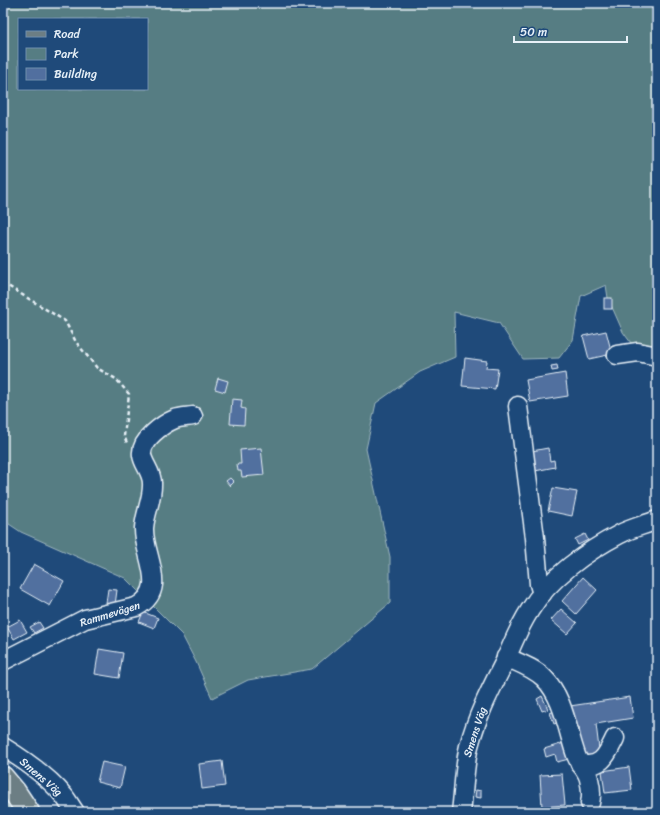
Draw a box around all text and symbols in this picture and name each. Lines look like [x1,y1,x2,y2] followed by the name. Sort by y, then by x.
[18,18,148,90] legend
[514,18,627,44] scale bar
[520,21,547,43] text: 50 m
[54,23,81,45] text: Road
[54,43,79,65] text: Park
[54,63,97,85] text: Building
[77,596,143,632] street label: Rammevägen
[458,704,492,760] street label: Smens Väg
[15,753,67,801] street label: Smens Väg

